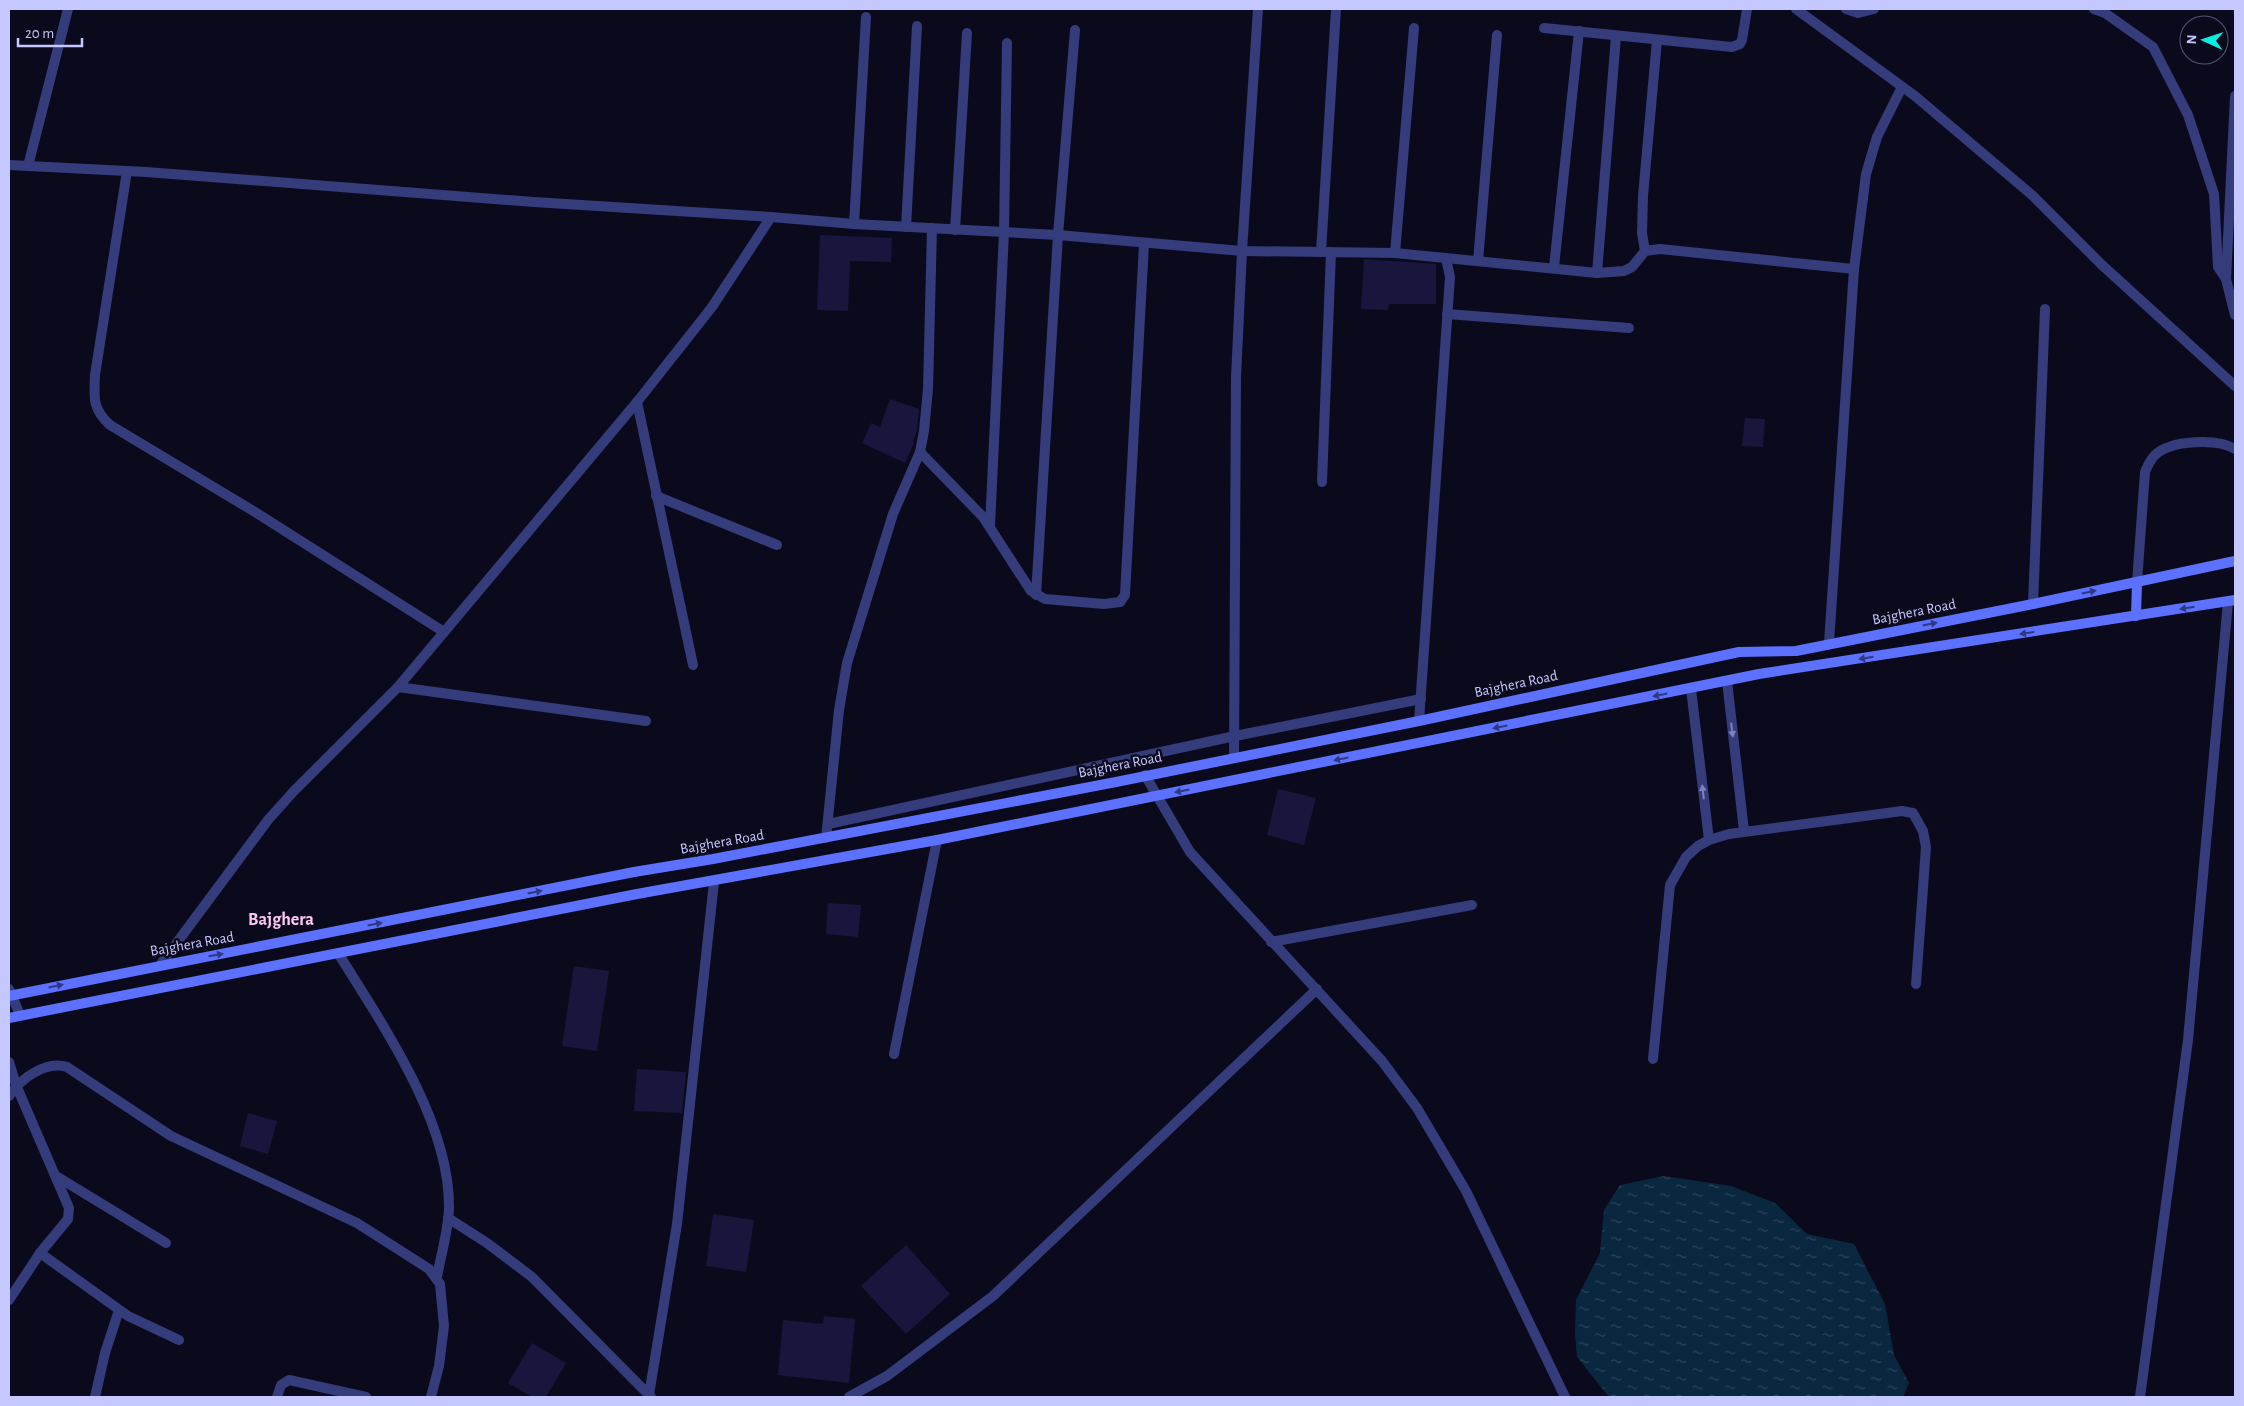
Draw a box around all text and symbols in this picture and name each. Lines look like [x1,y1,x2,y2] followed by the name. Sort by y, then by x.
[18,15,81,47] scale bar
[2179,15,2229,65] north arrow
[25,26,54,41] text: 20 m
[2185,34,2199,45] text: N
[2082,588,2098,596] one-way arrow
[1871,596,1957,627] street label: Bajghera Road
[2179,605,2195,613] one-way arrow
[1922,620,1937,628] one-way arrow
[2018,629,2034,637] one-way arrow
[1858,654,1874,662] one-way arrow
[1473,668,1559,700] street label: Bajghera Road
[1652,691,1667,699] one-way arrow
[1728,722,1736,738] one-way arrow
[1493,723,1508,731] one-way arrow
[1077,749,1163,780] street label: Bajghera Road
[1334,755,1349,763] one-way arrow
[1699,784,1707,800] one-way arrow
[1174,787,1189,795] one-way arrow
[679,827,765,857] street label: Bajghera Road
[527,888,542,896] one-way arrow
[248,911,314,929] district label: Bajghera
[368,919,384,927] one-way arrow
[149,929,235,959] street label: Bajghera Road
[208,950,224,958] one-way arrow
[49,982,64,990] one-way arrow

